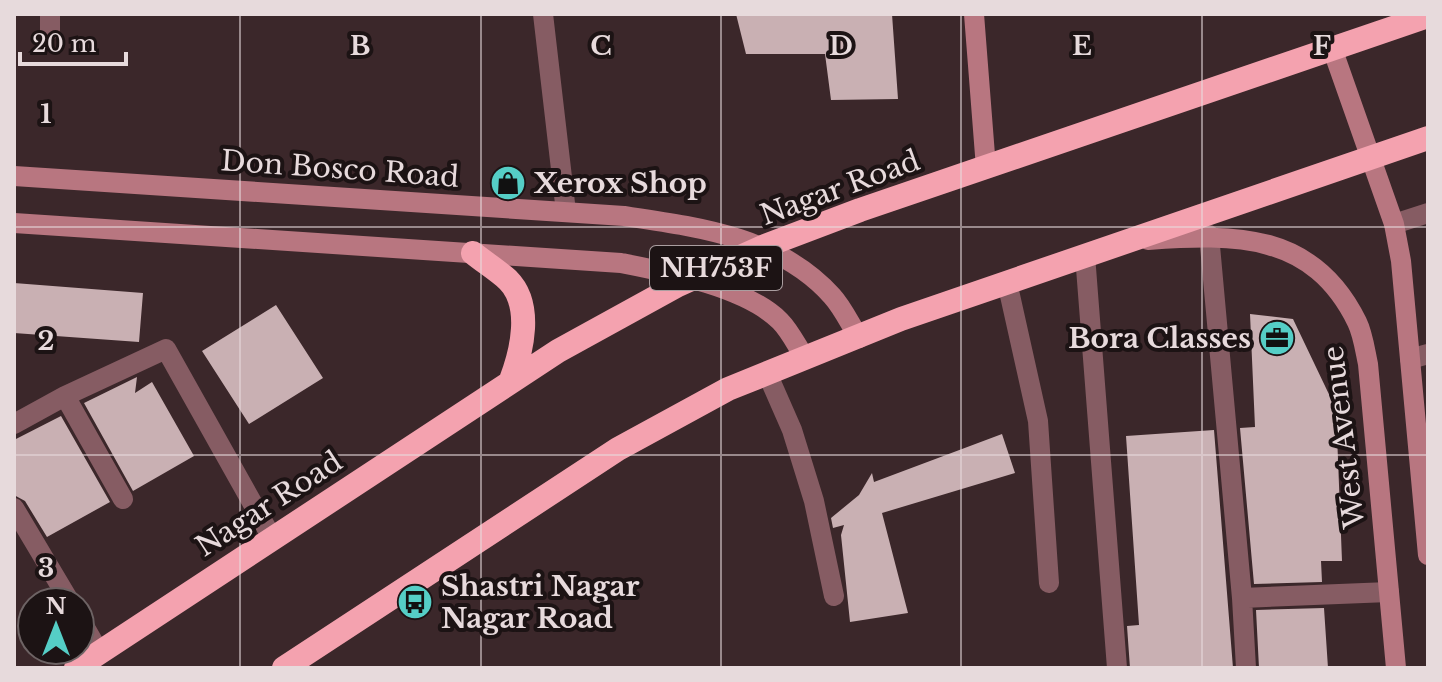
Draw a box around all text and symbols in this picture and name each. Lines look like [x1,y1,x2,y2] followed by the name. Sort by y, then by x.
[20,16,126,66] scale bar
[32,29,97,58] text: 20 m
[350,30,370,62] text: B
[590,30,612,62] text: C
[829,30,853,62] text: D
[1072,30,1092,62] text: E
[1313,30,1331,62] text: F
[40,98,52,130] text: 1
[220,143,460,195] street label: Don Bosco Road
[755,143,925,233] street label: Nagar Road
[489,164,527,202] shop icon: Xerox Shop
[533,166,707,201] place label: Xerox Shop
[650,246,782,290] road number: NH753F
[1258,319,1296,357] office icon: Bora Classes
[1068,321,1251,356] place label: Bora Classes
[38,325,54,357] text: 2
[1315,344,1373,531] street label: West Avenue
[189,444,349,564] street label: Nagar Road
[38,552,54,584] text: 3
[441,569,639,636] place label: Shastri Nagar Nagar Road
[396,583,434,621] bus stop icon: Shastri Nagar Nagar Road
[16,586,96,666] north arrow
[46,593,67,620] text: N

